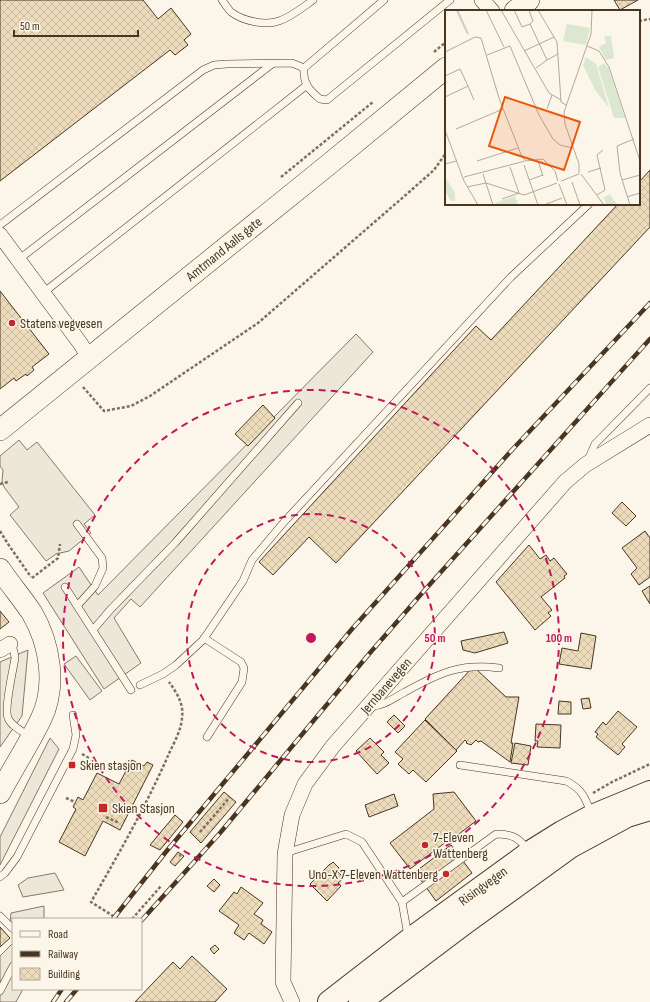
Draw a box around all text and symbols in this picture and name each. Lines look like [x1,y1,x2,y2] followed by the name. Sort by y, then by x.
[445,10,640,205] inset map
[14,12,138,38] scale bar
[20,19,40,34] text: 50 m
[182,213,265,285] street label: Amtmand Aalls gate
[20,315,103,332] place label: Statens vegvesen
[7,318,17,328] marker: Statens vegvesen
[304,631,318,645] centre of rings
[425,631,445,646] text: 50 m
[546,631,572,646] text: 100 m
[356,654,415,718] street label: Jernbanevegen
[80,757,142,774] place label: Skien stasjon
[67,760,77,770] marker: Skien stasjon
[112,800,175,817] place label: Skien Stasjon
[97,802,109,814] marker: Skien Stasjon
[433,829,488,862] place label: 7-Eleven Wattenberg
[420,840,430,850] marker: 7-Eleven Wattenberg
[455,863,511,909] street label: Risingvegen
[308,866,438,883] place label: Uno-X 7-Eleven Wattenberg
[441,869,451,879] marker: Uno-X 7-Eleven Wattenberg
[12,918,142,990] legend
[48,927,68,942] text: Road
[48,947,79,962] text: Railway
[48,967,80,982] text: Building

